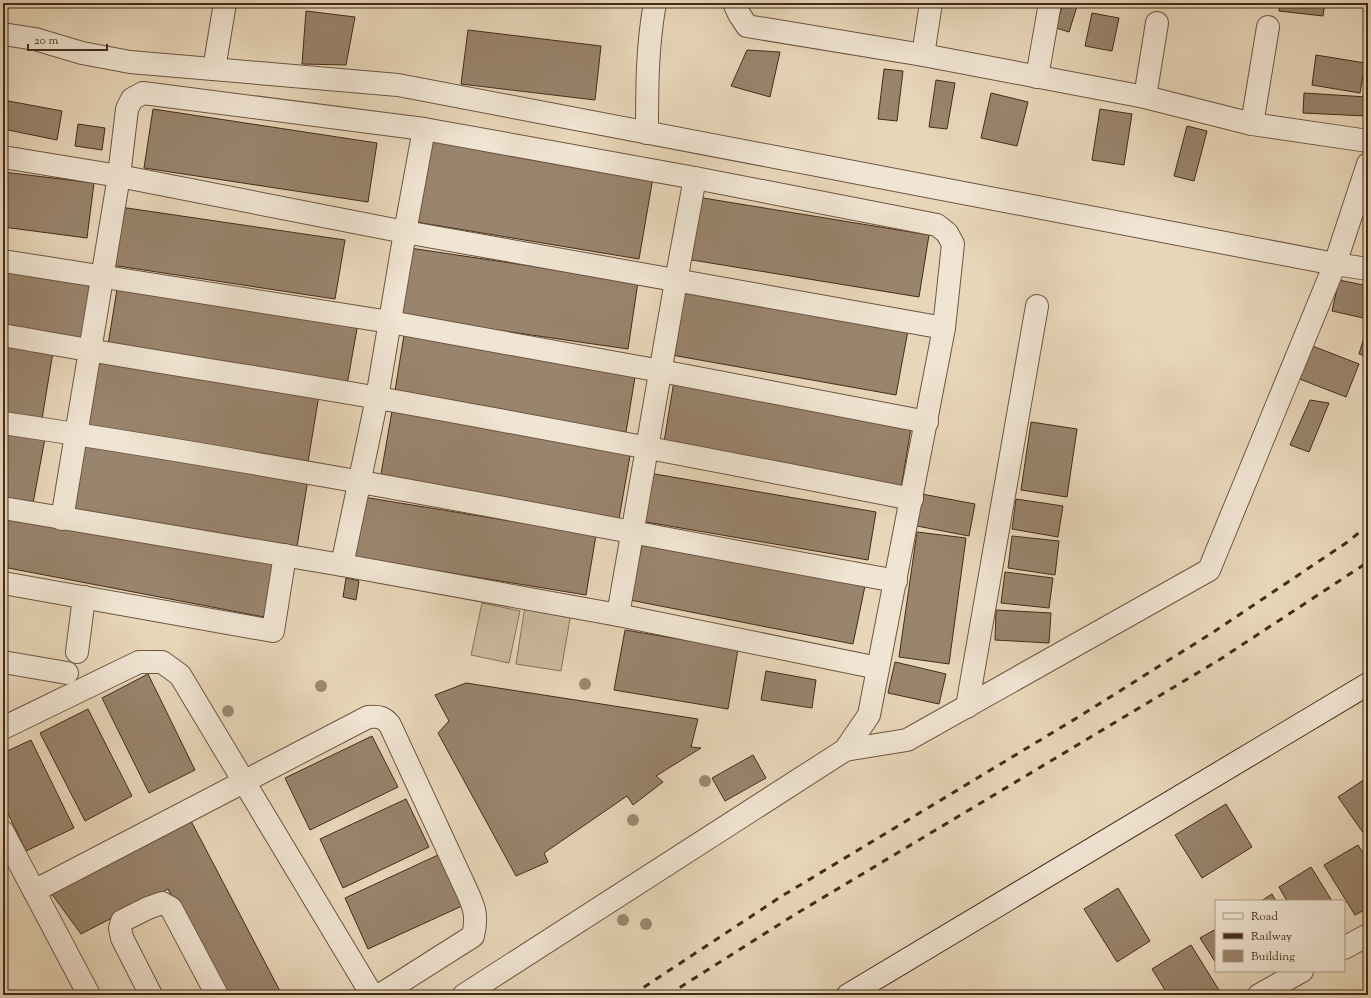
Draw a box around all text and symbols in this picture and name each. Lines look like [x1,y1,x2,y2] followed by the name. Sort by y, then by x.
[28,26,107,52] scale bar
[34,32,59,50] text: 20 m
[1215,900,1345,972] legend
[1251,908,1278,926] text: Road
[1251,928,1292,946] text: Railway
[1251,948,1295,966] text: Building

